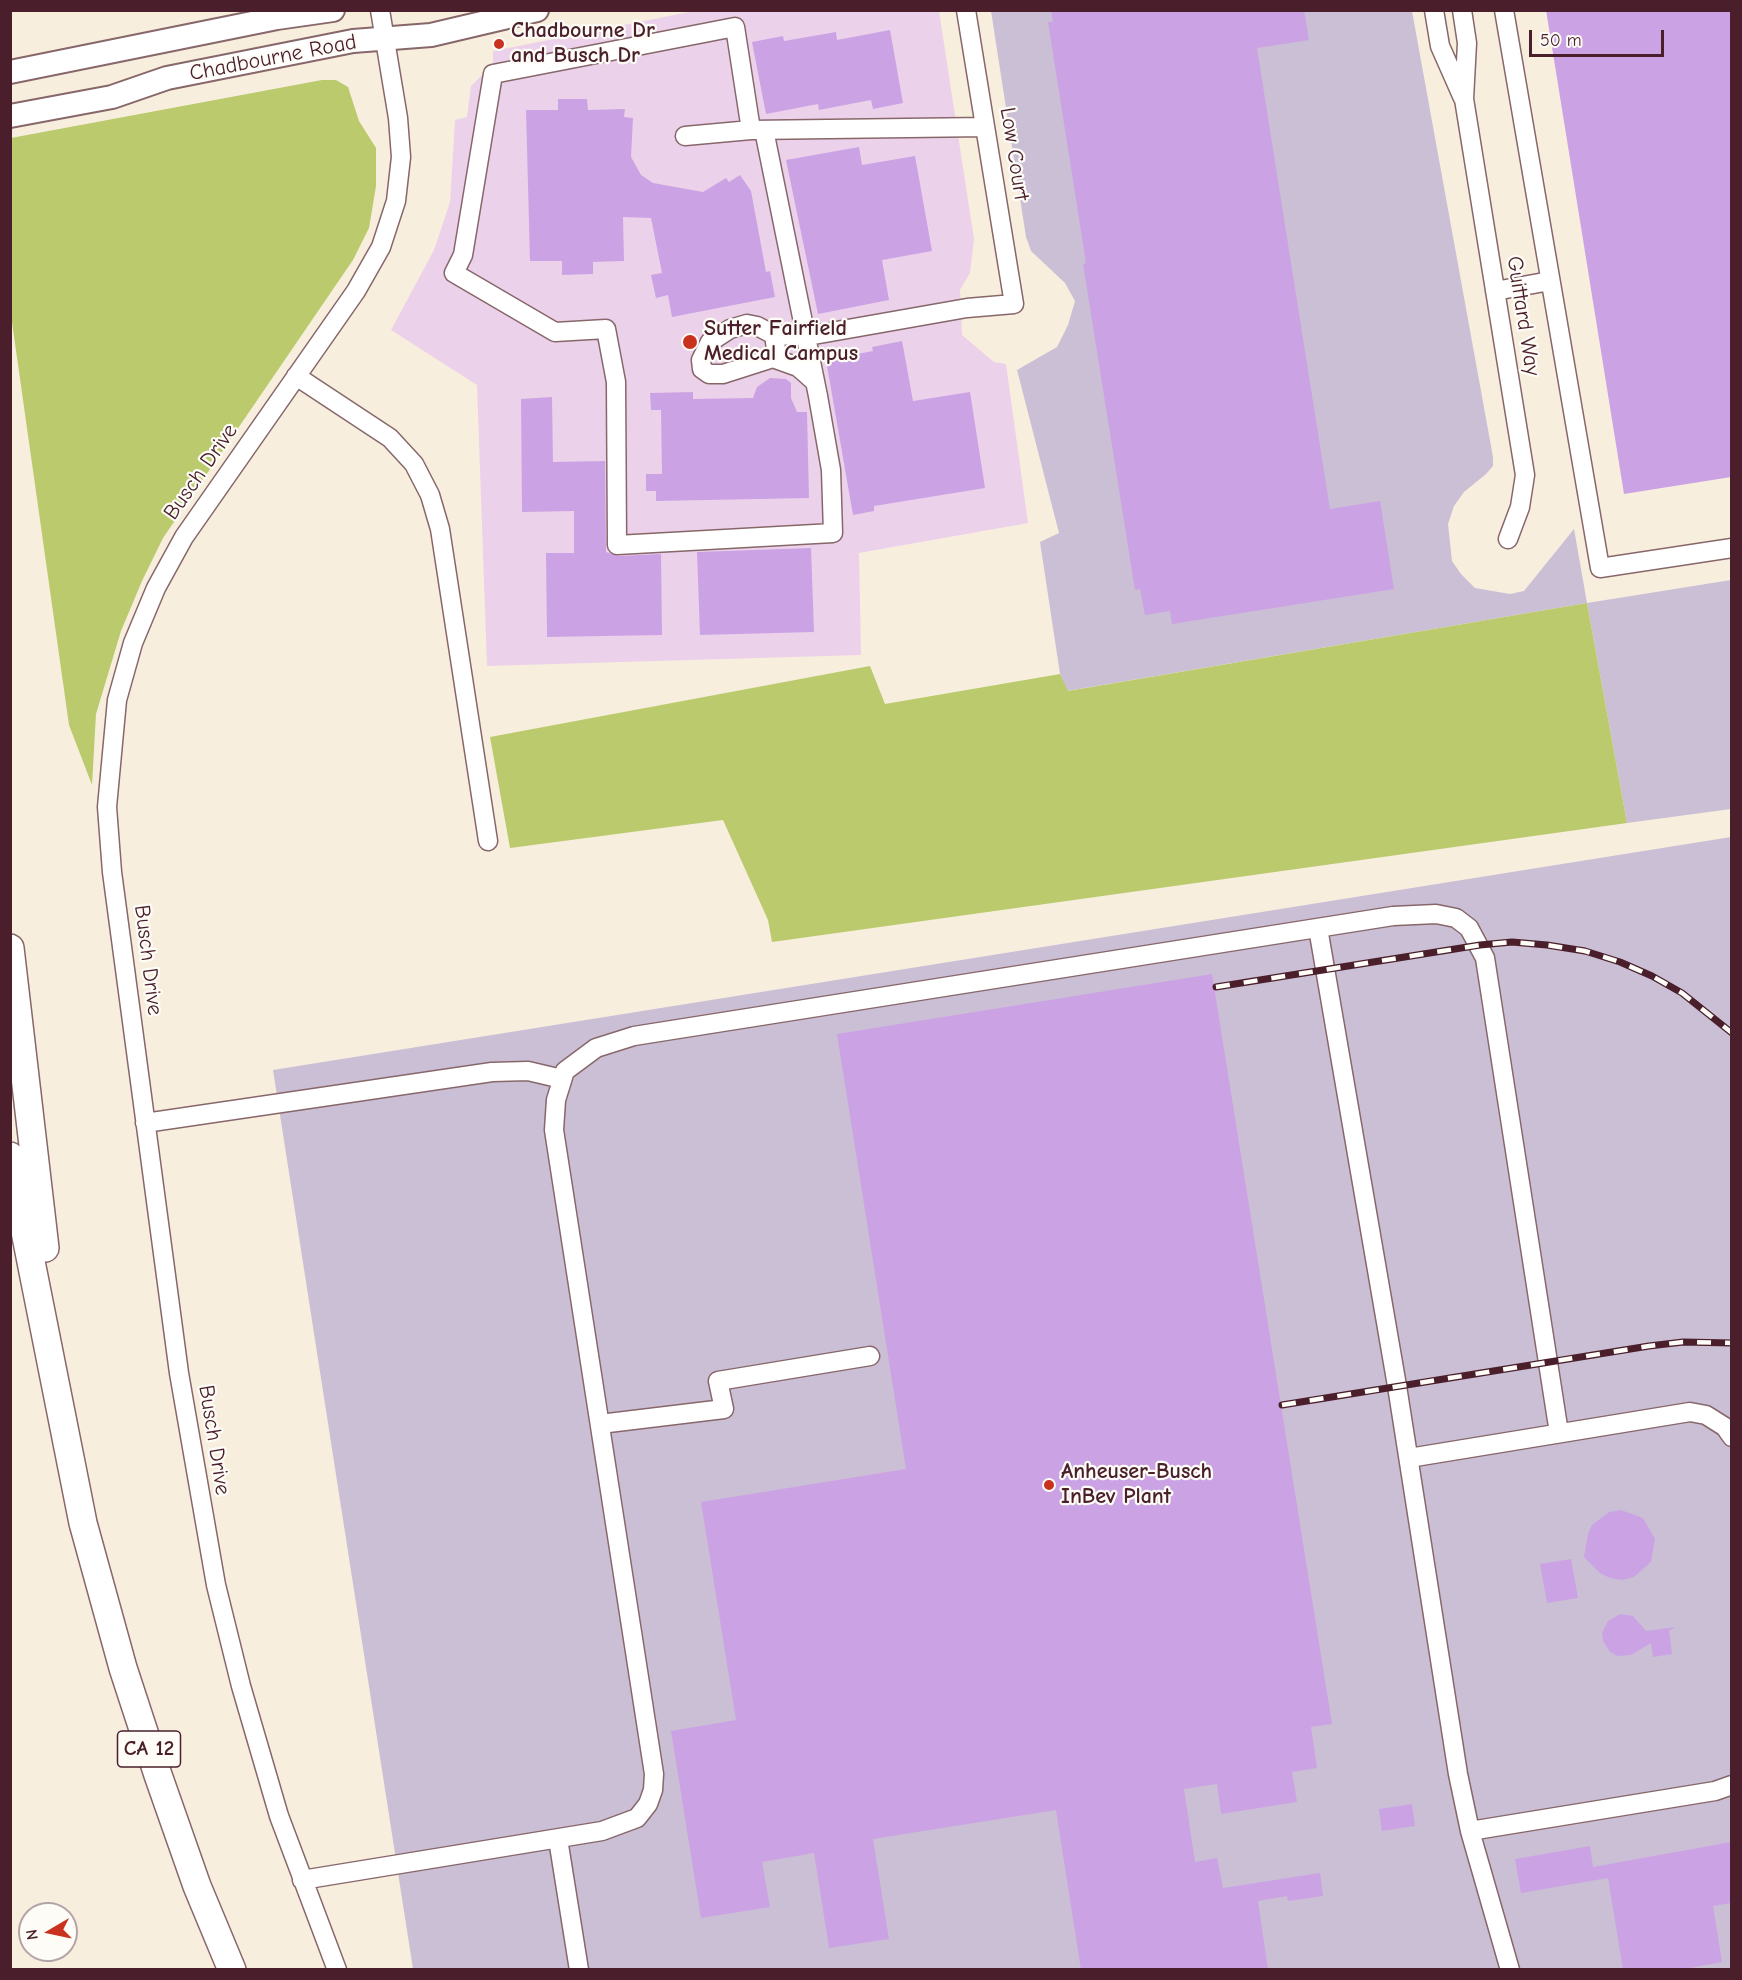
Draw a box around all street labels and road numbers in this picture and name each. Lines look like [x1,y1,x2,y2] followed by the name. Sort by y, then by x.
[187,29,359,87] street label: Chadbourne Road
[994,106,1034,202] street label: Low Court
[1500,254,1546,378] street label: Guittard Way
[158,419,244,525] street label: Busch Drive
[128,903,168,1017] street label: Busch Drive
[192,1383,236,1497] street label: Busch Drive
[118,1731,180,1767] road number: CA 12

